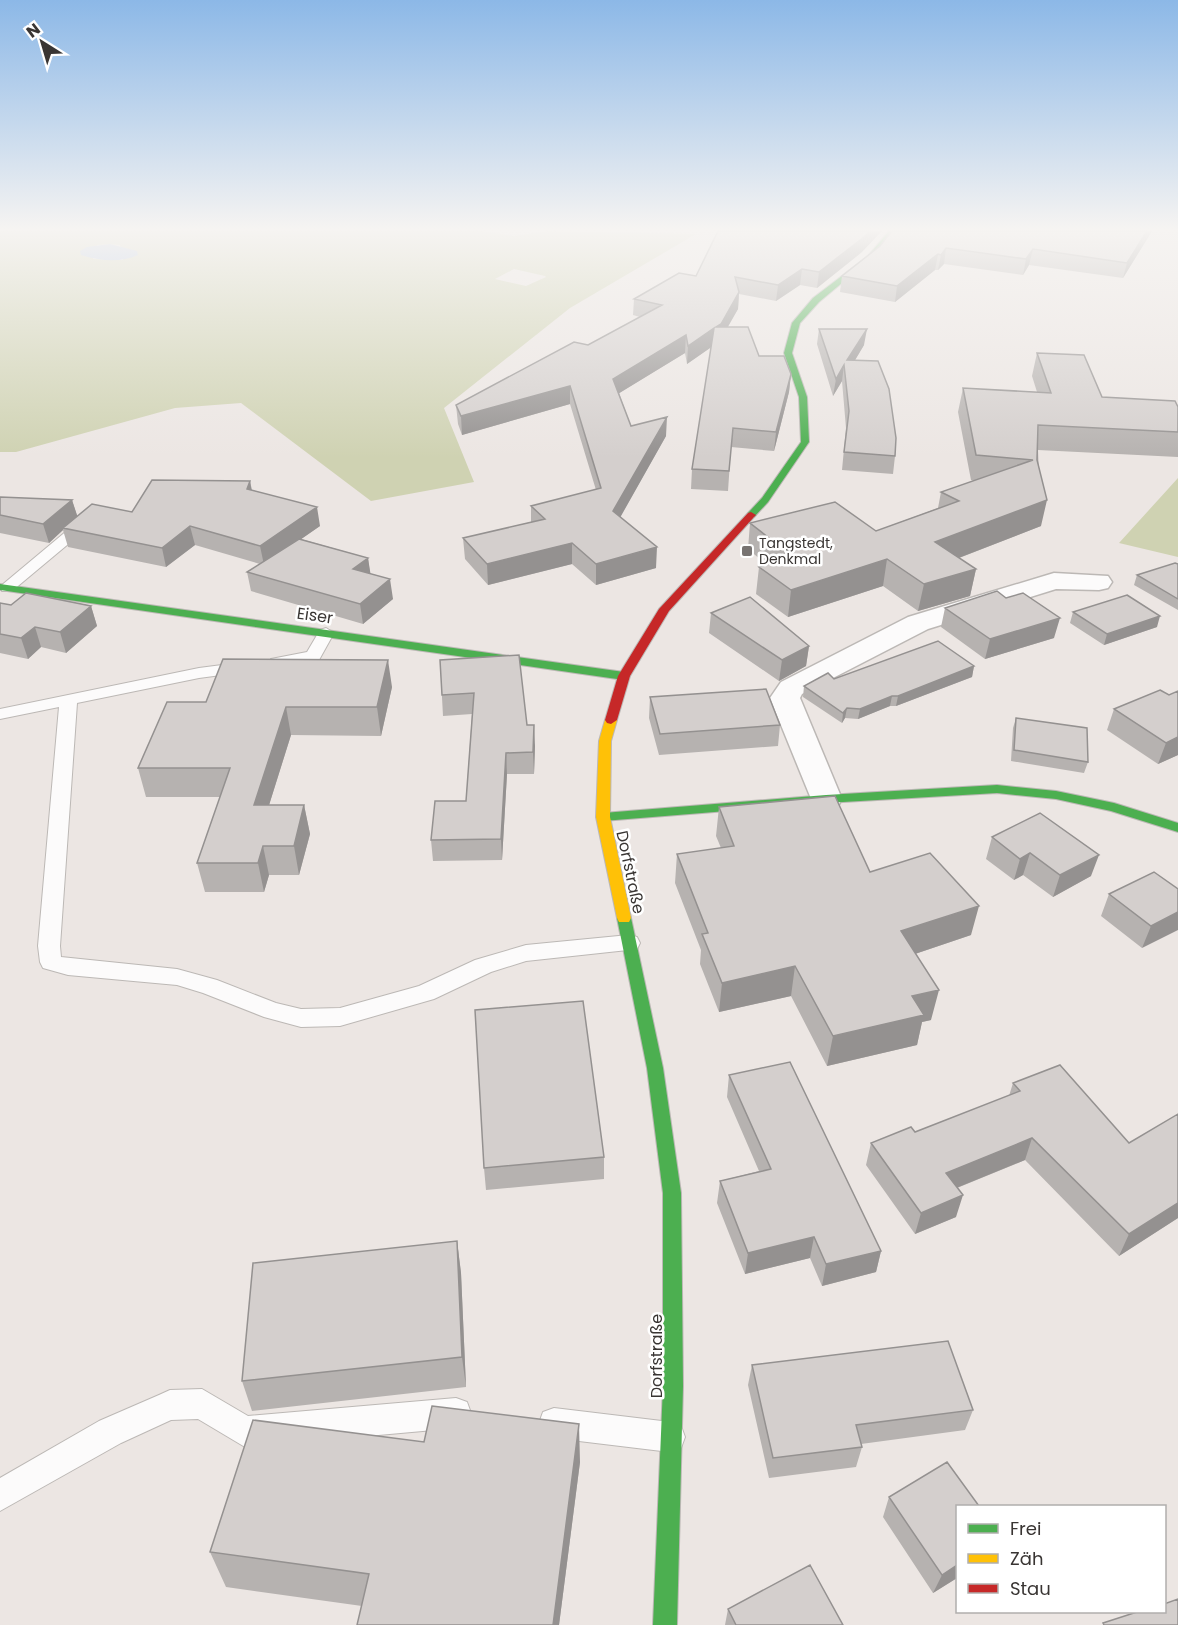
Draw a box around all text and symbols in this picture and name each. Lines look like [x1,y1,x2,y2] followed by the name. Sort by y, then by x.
[12,12,72,72] north arrow
[22,18,45,43] text: N
[759,533,833,569] place label: Tangstedt, Denkmal
[740,544,754,558] marker: Tangstedt, Denkmal
[295,602,335,629] street label: Eiser
[610,828,651,916] street label: Dorfstraße
[645,1314,668,1398] street label: Dorfstraße
[956,1505,1166,1613] legend
[1010,1516,1041,1541] text: Frei
[1010,1546,1043,1571] text: Zäh
[1010,1576,1051,1601] text: Stau

